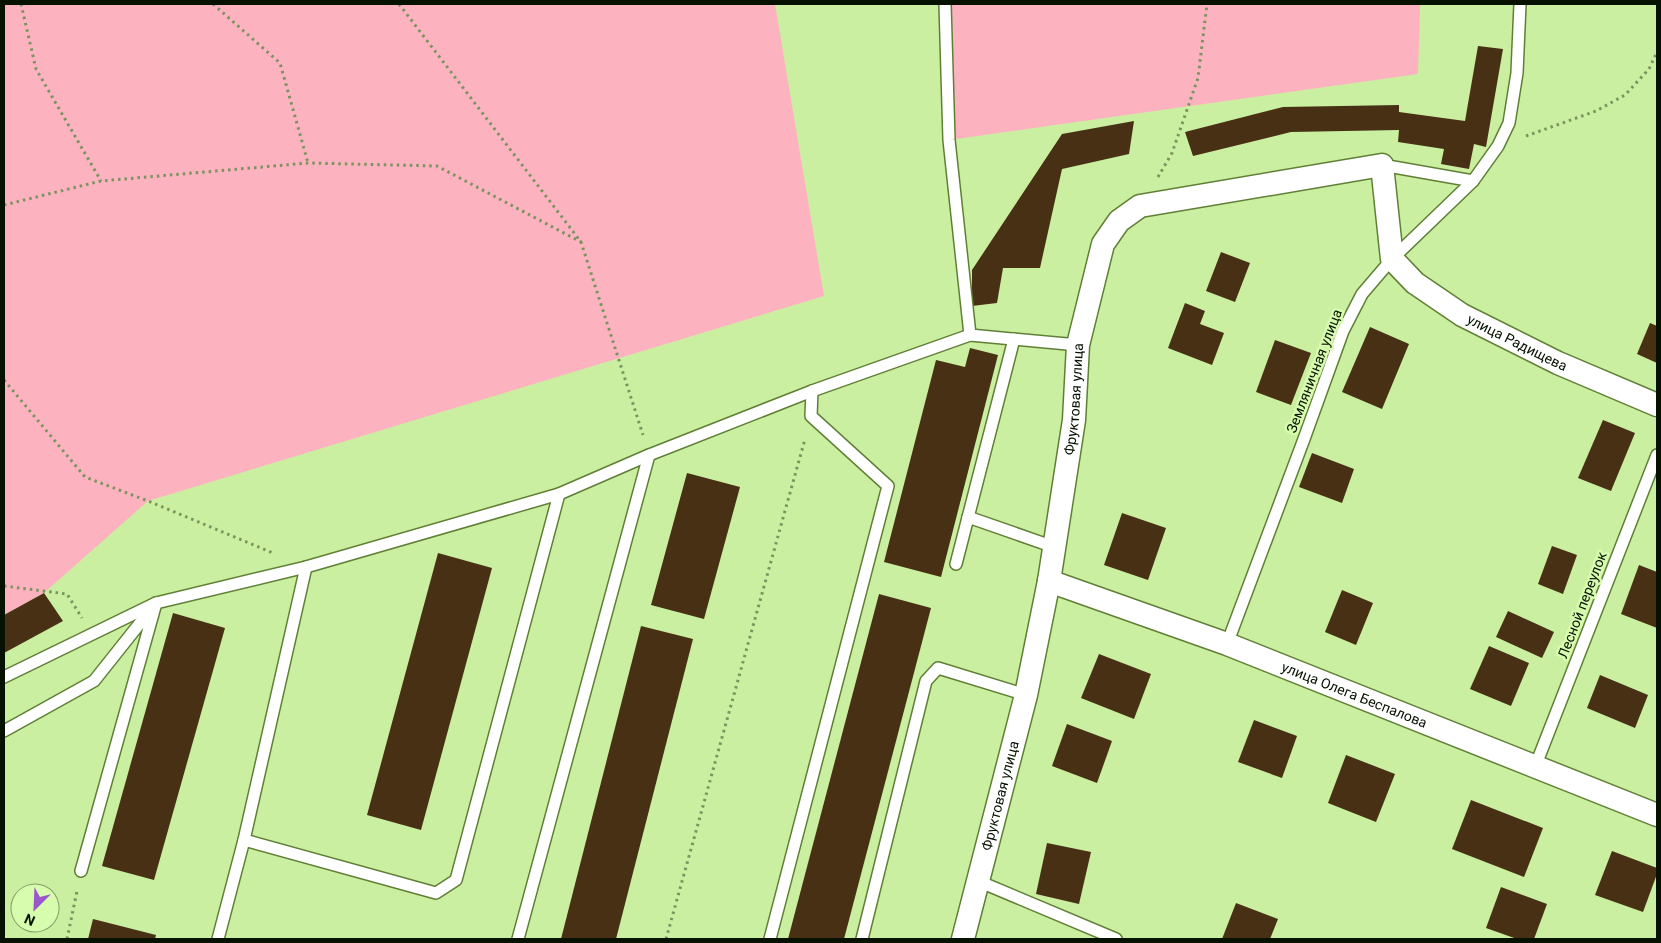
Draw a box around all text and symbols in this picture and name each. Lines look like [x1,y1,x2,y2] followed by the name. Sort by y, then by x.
[1283,307,1345,435] street label: Земляничная улица
[1465,311,1570,374] street label: улица Радищева
[1061,343,1086,456] street label: Фруктовая улица
[1554,549,1610,661] street label: Лесной переулок
[1279,659,1430,731] street label: улица Олега Беспалова
[978,739,1022,852] street label: Фруктовая улица
[10,883,60,933] north arrow
[22,911,37,929] text: N

